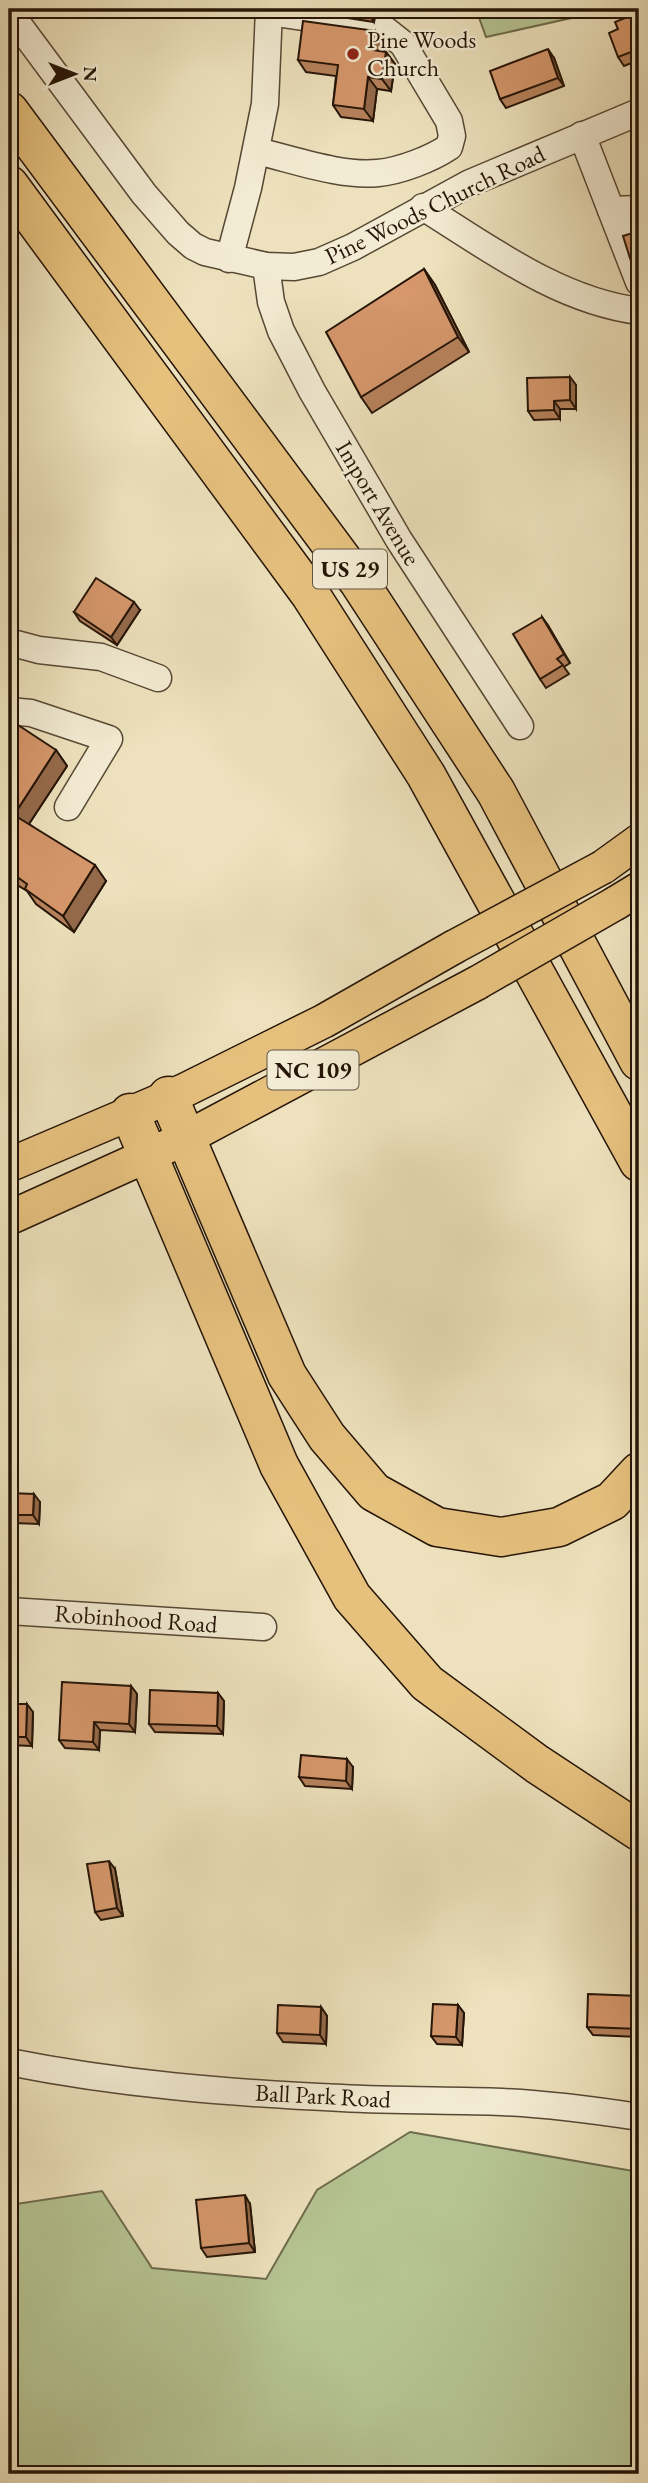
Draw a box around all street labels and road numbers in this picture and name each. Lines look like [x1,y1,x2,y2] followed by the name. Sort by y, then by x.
[320,137,551,271] street label: Pine Woods Church Road
[329,435,428,571] street label: Import Avenue
[313,550,387,589] road number: US 29
[268,1050,358,1090] road number: NC 109
[54,1597,219,1640] street label: Robinhood Road
[254,2076,393,2115] street label: Ball Park Road

